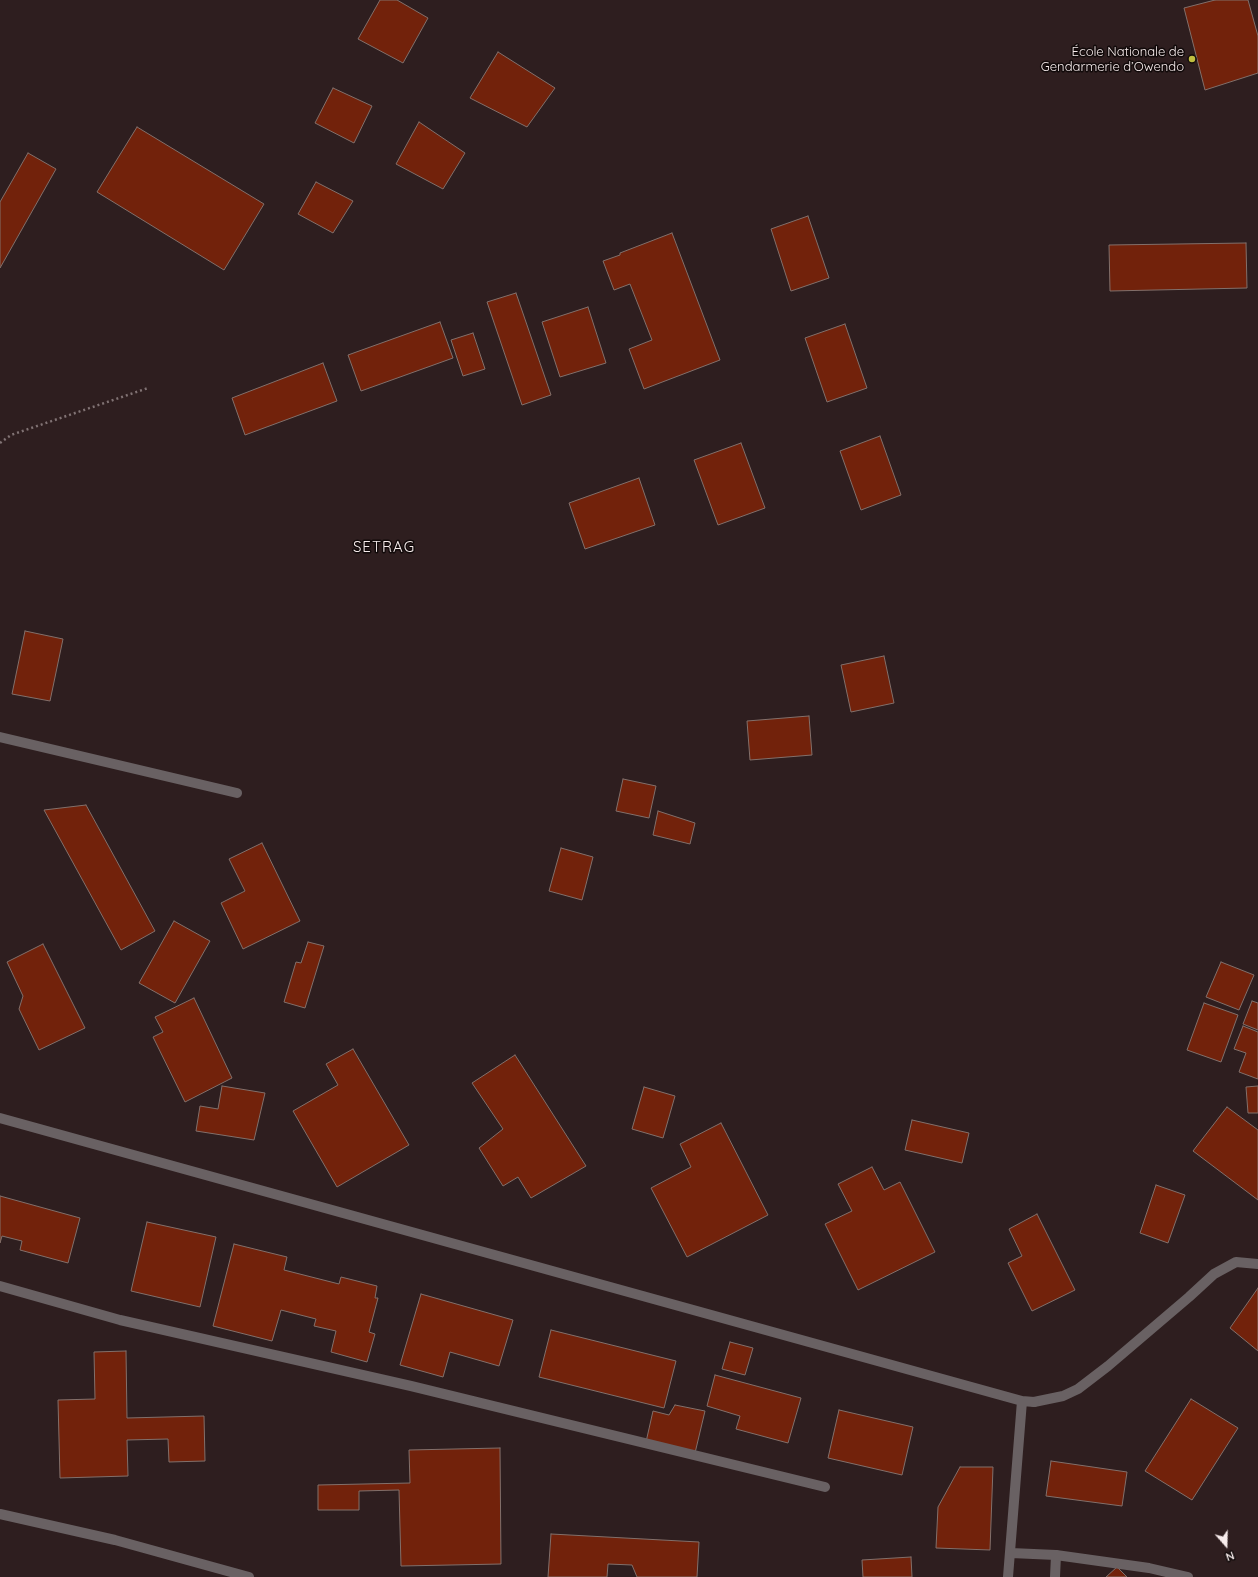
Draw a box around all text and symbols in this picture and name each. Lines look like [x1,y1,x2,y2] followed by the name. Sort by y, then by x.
[1041,44,1184,75] place label: École Nationale de Gendarmerie d’Owendo
[1187,54,1197,64] marker: École Nationale de Gendarmerie d’Owendo
[353,538,415,556] district label: SETRAG
[1206,1525,1246,1565] north arrow
[1224,1548,1236,1564] text: N

